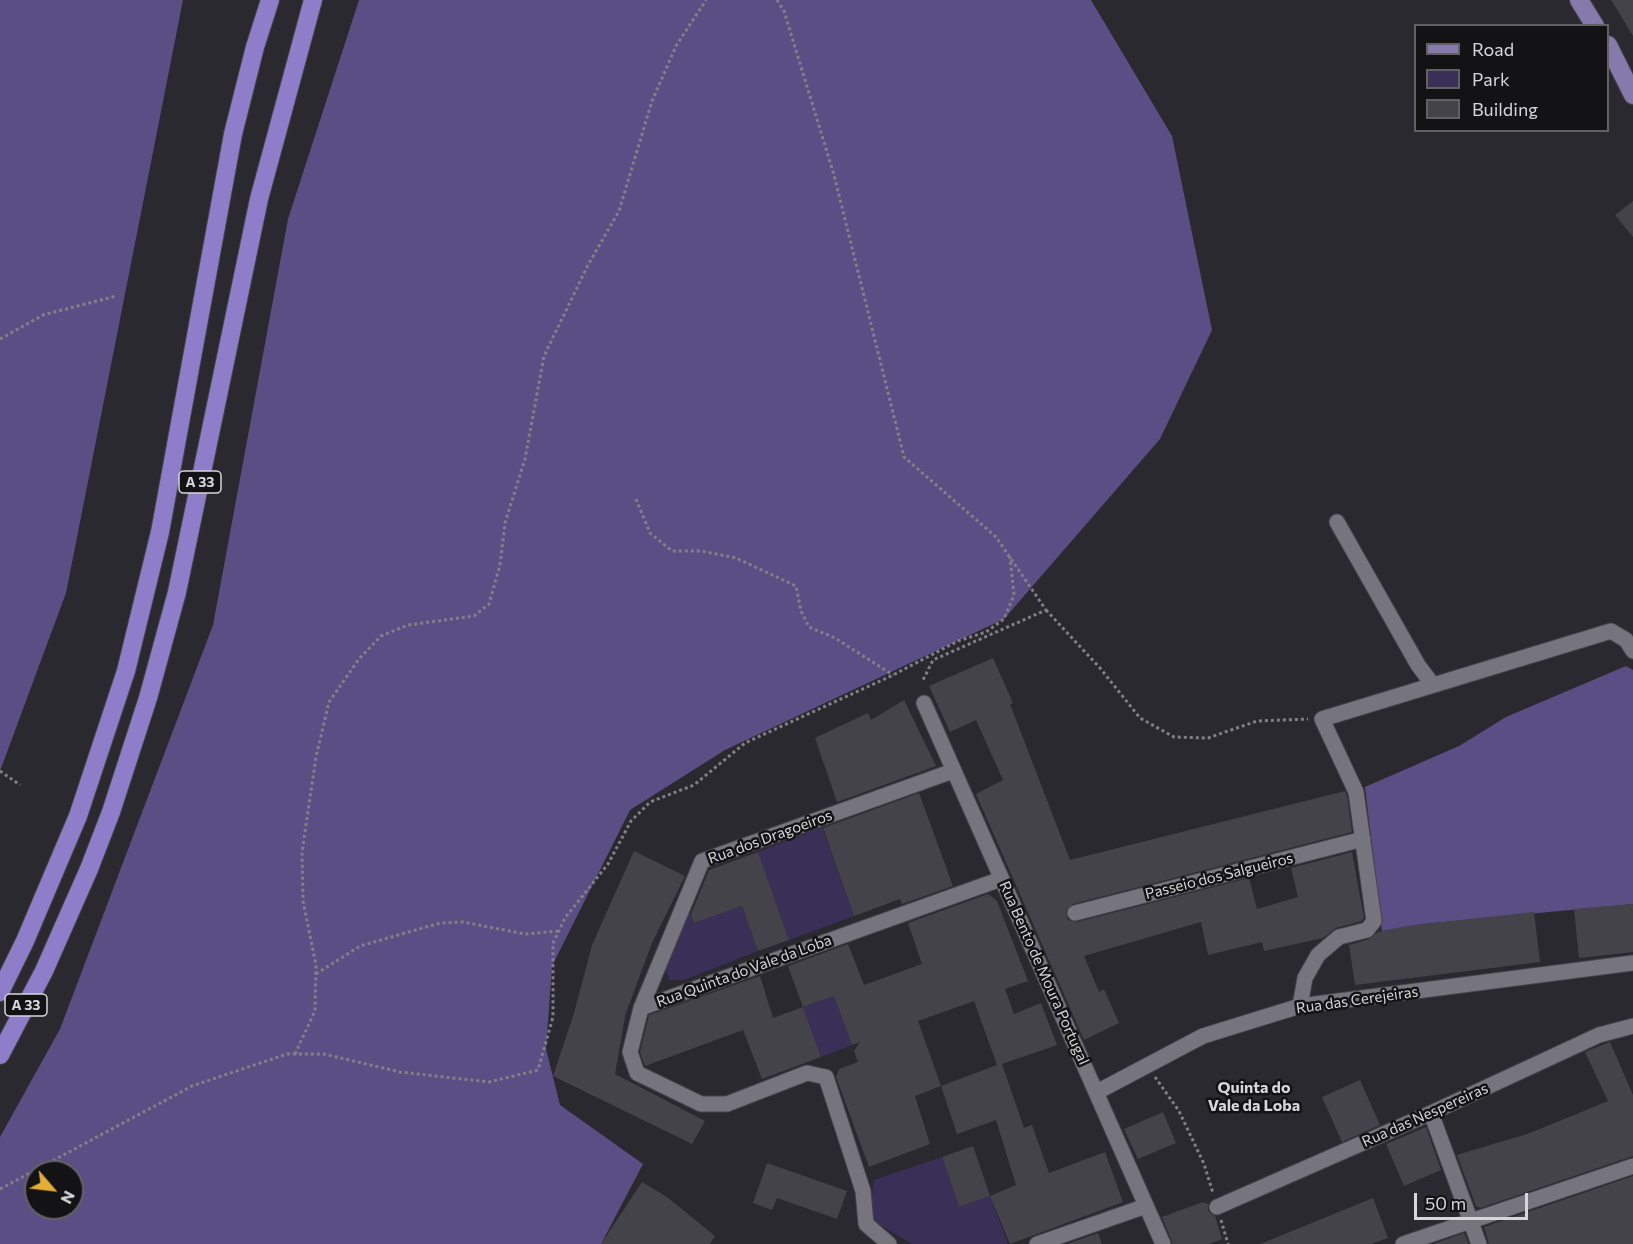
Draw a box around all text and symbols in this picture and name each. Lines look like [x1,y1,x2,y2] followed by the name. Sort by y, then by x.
[1414,24,1609,132] legend
[1472,38,1514,60] text: Road
[1472,68,1510,90] text: Park
[1472,98,1538,120] text: Building
[179,471,221,493] road number: A 33
[705,806,835,868] street label: Rua dos Dragoeiros
[1143,849,1295,903] street label: Passeio dos Salgueiros
[995,878,1093,1068] street label: Rua Bento de Moura Portugal
[654,931,834,1011] street label: Rua Quinta do Vale da Loba
[1295,983,1419,1017] street label: Rua das Cerejeiras
[5,994,47,1016] road number: A 33
[1208,1078,1300,1116] district label: Quinta do Vale da Loba
[1359,1079,1491,1151] street label: Rua das Nespereiras
[24,1160,84,1220] north arrow
[1417,1181,1531,1219] scale bar
[57,1188,80,1208] text: N
[1425,1192,1466,1214] text: 50 m

